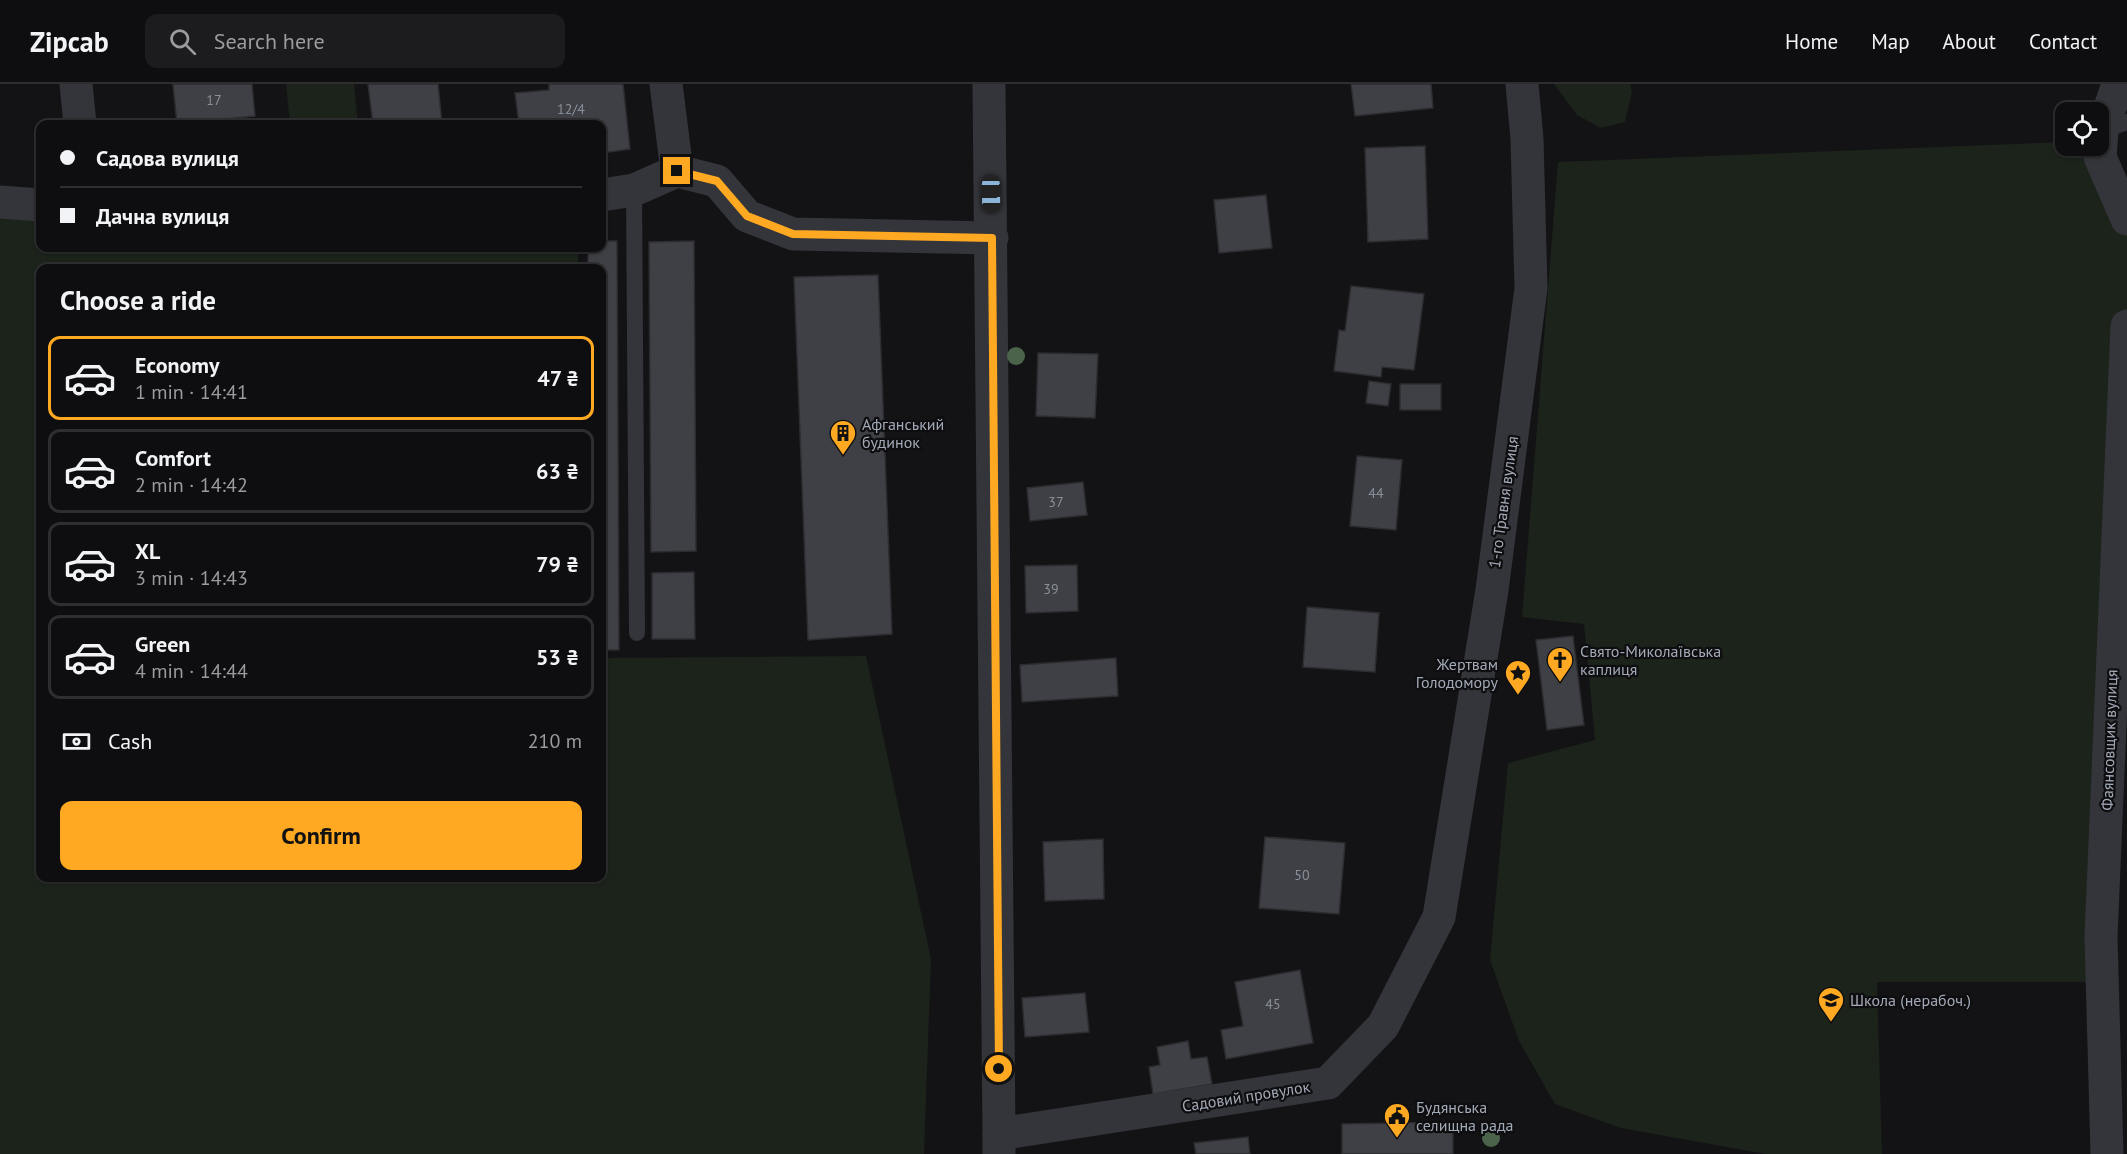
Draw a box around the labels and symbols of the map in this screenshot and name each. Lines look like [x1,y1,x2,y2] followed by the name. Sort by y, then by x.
[206,91,222,109] house number: 17
[557,100,585,118] house number: 12/4
[663,157,690,184] route end
[982,176,1000,212] car
[862,414,944,452] place label: Афганський будинок
[828,418,858,456] building icon: Афганський будинок
[1484,435,1522,569] street label: 1-го Травня вулиця
[1368,484,1384,502] house number: 44
[1048,493,1064,511] house number: 37
[1043,580,1059,598] house number: 39
[1580,641,1721,679] place label: Свято-Миколаївська каплиця
[1545,645,1575,683] church icon: Свято-Миколаївська каплиця
[1416,654,1499,692] place label: Жертвам Голодомору
[1503,658,1533,696] place icon: Жертвам Голодомору
[2097,669,2121,811] street label: Фаянсовщик вулиця
[1294,866,1310,884] house number: 50
[1816,985,1846,1023] school or university icon: Школа (нерабоч.)
[1850,990,1971,1010] place label: Школа (нерабоч.)
[1265,995,1281,1013] house number: 45
[985,1055,1012,1082] route start
[1181,1076,1312,1116] street label: Садовий провулок
[1416,1097,1514,1135] place label: Будянська селищна рада
[1382,1101,1412,1139] public building icon: Будянська селищна рада

